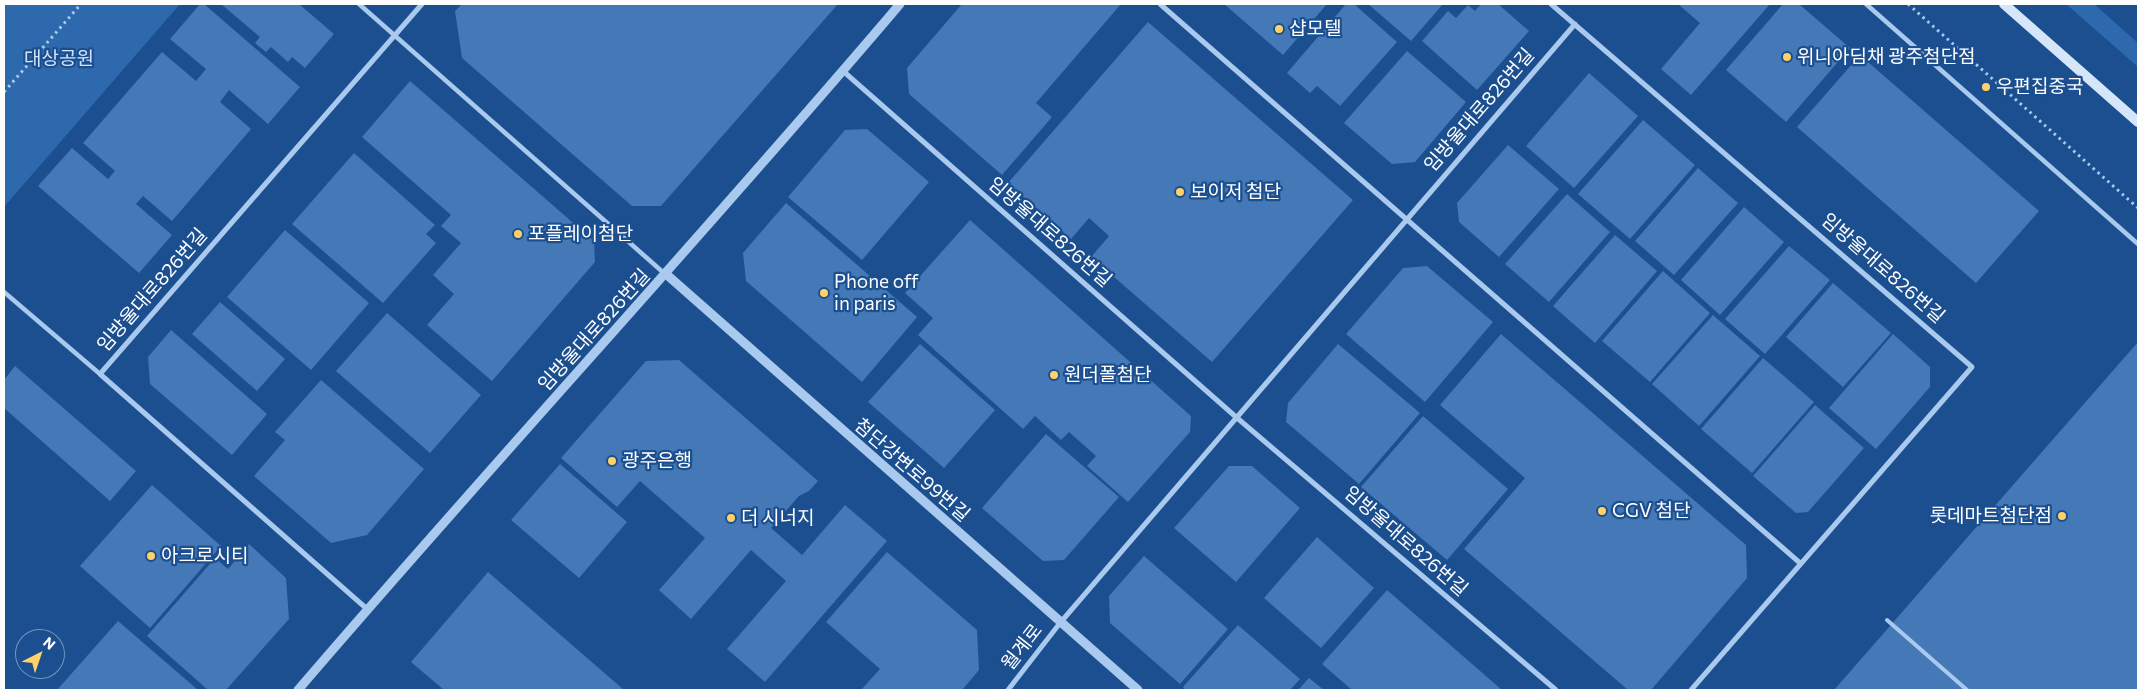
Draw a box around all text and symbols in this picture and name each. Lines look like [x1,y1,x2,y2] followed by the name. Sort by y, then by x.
[1289,18,1341,40] place label: 샵모텔
[1273,23,1285,35] marker: 샵모텔
[1419,44,1539,176] street label: 임방울대로826번길
[1797,46,1975,68] place label: 위니아딤채 광주첨단점
[24,48,94,70] park label: 대상공원
[1781,51,1793,63] marker: 위니아딤채 광주첨단점
[1996,76,2083,98] place label: 우편집중국
[1980,81,1992,93] marker: 우편집중국
[984,172,1116,292] street label: 임방울대로826번길
[1190,181,1281,203] place label: 보이저 첨단
[1174,186,1186,198] marker: 보이저 첨단
[1817,208,1949,328] street label: 임방울대로826번길
[528,223,633,245] place label: 포플레이첨단
[92,224,212,356] street label: 임방울대로826번길
[512,228,524,240] marker: 포플레이첨단
[533,264,655,396] street label: 임방울대로826번길
[834,271,919,315] place label: Phone off in paris
[818,287,830,299] marker: Phone off in paris
[1064,364,1151,386] place label: 원더폴첨단
[1048,369,1060,381] marker: 원더폴첨단
[850,414,974,526] street label: 첨단강변로99번길
[622,450,692,472] place label: 광주은행
[606,455,618,467] marker: 광주은행
[1340,481,1472,601] street label: 임방울대로826번길
[1612,500,1691,522] place label: CGV 첨단
[1596,505,1608,517] marker: CGV 첨단
[1930,505,2052,527] place label: 롯데마트첨단점
[741,507,815,529] place label: 더 시너지
[2056,510,2068,522] marker: 롯데마트첨단점
[725,512,737,524] marker: 더 시너지
[161,545,248,567] place label: 아크로시티
[145,550,157,562] marker: 아크로시티
[997,619,1047,675] street label: 월계로
[15,629,65,679] north arrow
[40,633,59,653] text: N

